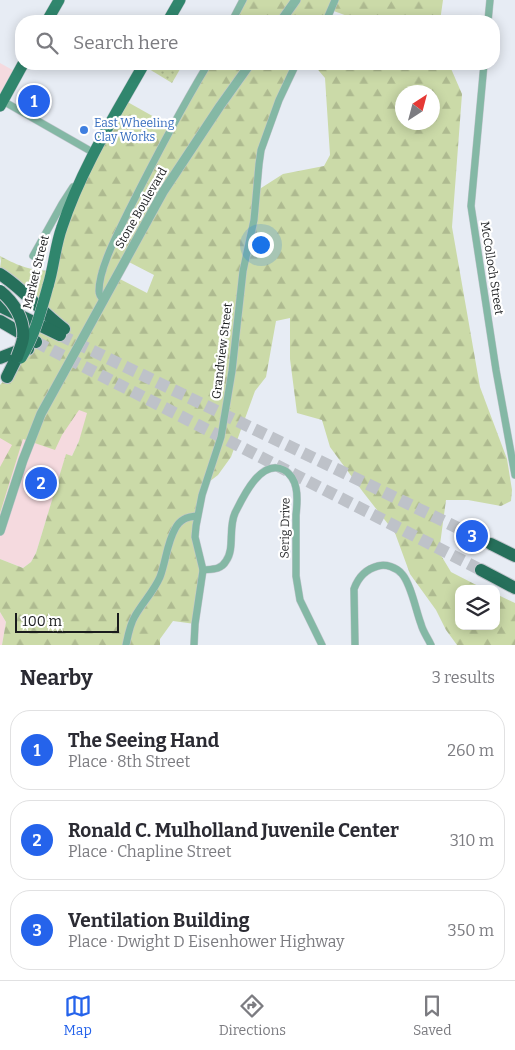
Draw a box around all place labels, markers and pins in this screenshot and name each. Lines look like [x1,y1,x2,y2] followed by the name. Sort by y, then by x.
[18,82,50,120] pin: 1
[94,116,175,144] place label: East Wheeling Clay Works
[78,124,90,136] marker: East Wheeling Clay Works
[25,464,57,502] pin: 2
[456,517,488,555] pin: 3

